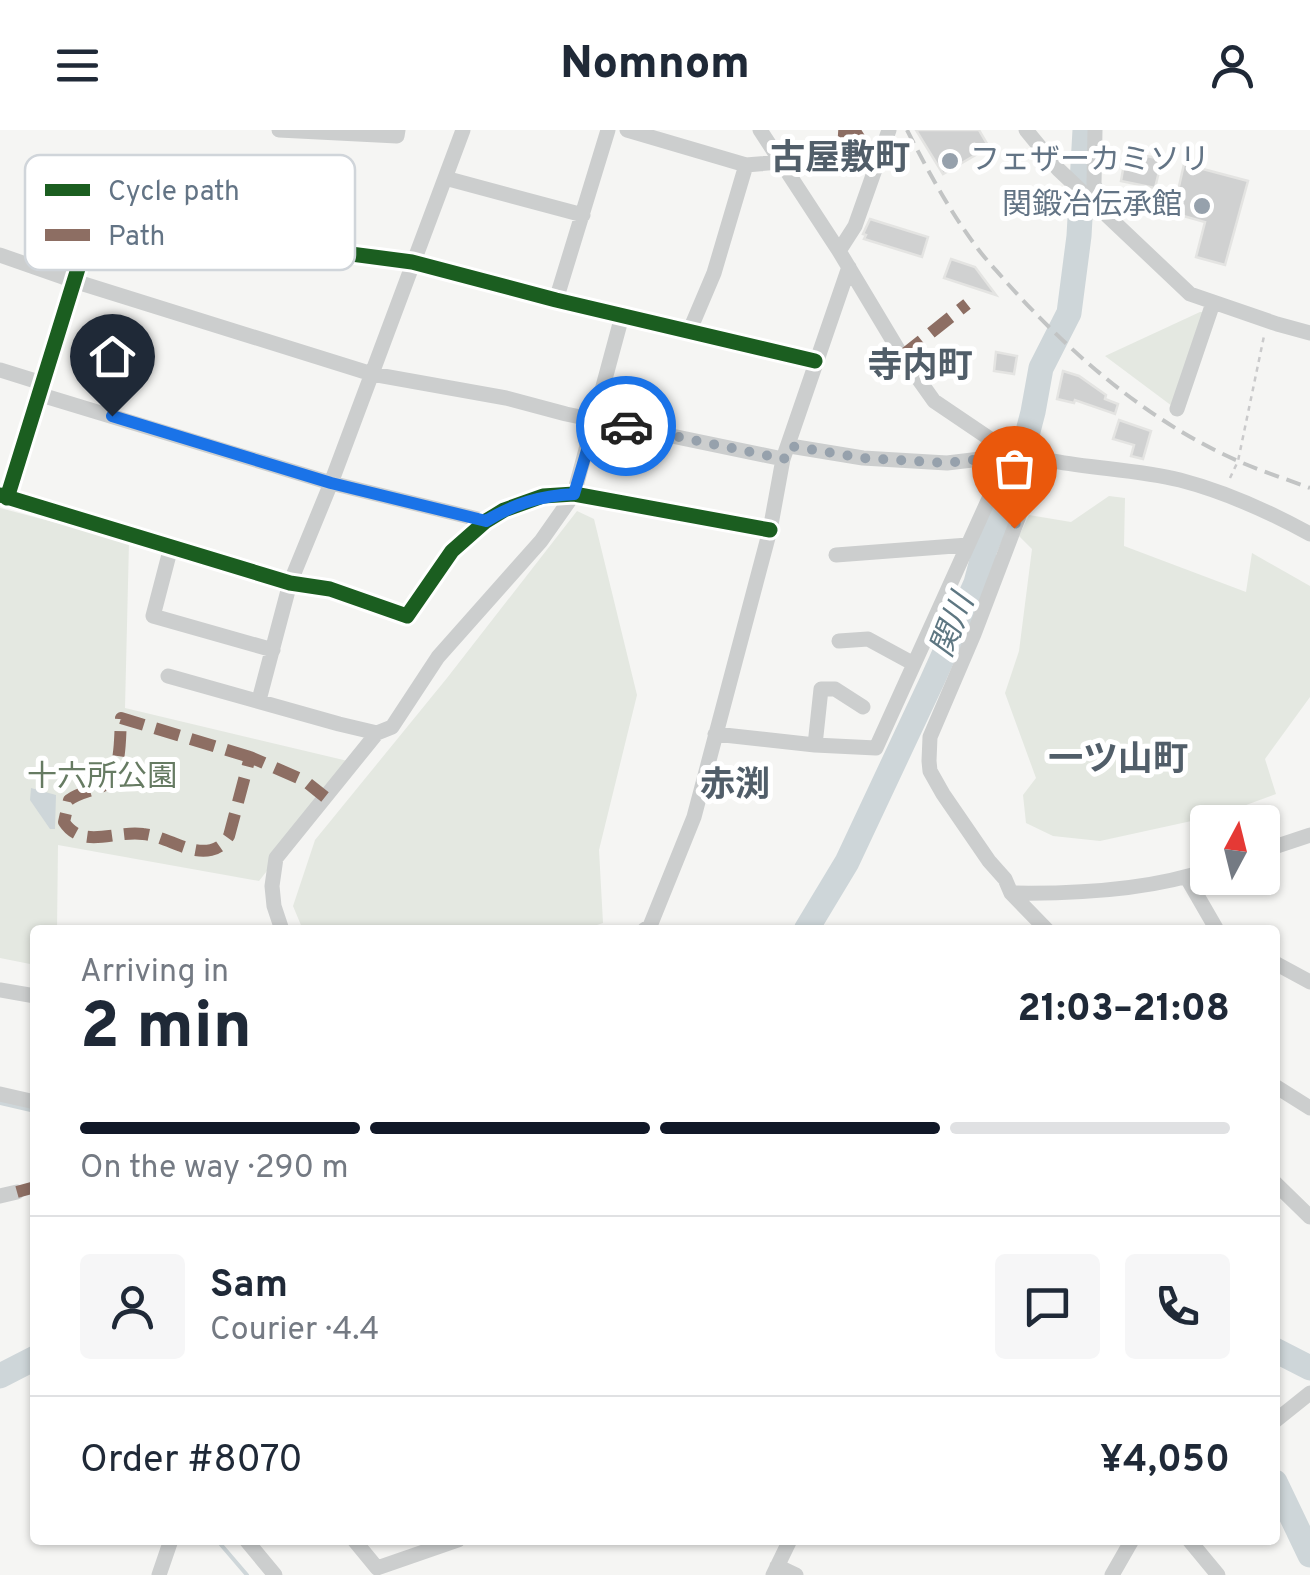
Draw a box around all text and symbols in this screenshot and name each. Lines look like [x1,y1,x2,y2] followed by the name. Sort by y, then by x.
[560,37,750,94] text: Nomnom
[50,38,105,93] icon: menu
[1205,38,1260,93] icon: person
[770,138,910,182] district label: 古屋敷町
[970,143,1210,180] place label: フェザーカミソリ
[939,150,961,172] marker: フェザーカミソリ
[25,155,355,270] legend
[108,175,240,211] text: Cycle path
[1002,188,1182,225] place label: 関鍛冶伝承館
[1191,195,1213,217] marker: 関鍛冶伝承館
[108,220,165,256] text: Path
[70,314,155,417] pin
[85,329,140,384] icon: home
[867,346,973,390] district label: 寺内町
[576,376,676,476] courier
[599,399,654,454] icon: car
[972,426,1057,529] pin
[987,441,1042,496] icon: bag
[923,586,986,663] water label: 関川
[1048,739,1188,783] district label: 一ツ山町
[27,760,177,797] park label: 十六所公園
[700,765,770,809] district label: 赤渕
[1190,805,1280,895] north arrow
[1190,805,1280,895] map controls
[80,953,229,993] text: Arriving in
[1018,986,1230,1035] text: 21:03–21:08
[80,989,252,1071] text: 2 min
[80,1149,349,1189] text: On the way · 290 m
[80,1254,185,1359] button: person
[995,1254,1100,1359] button: chat
[1125,1254,1230,1359] button: phone
[210,1262,288,1311] text: Sam
[210,1311,379,1351] text: Courier · 4.4
[80,1437,303,1486] text: Order #8070
[1100,1437,1230,1486] text: ¥4,050

